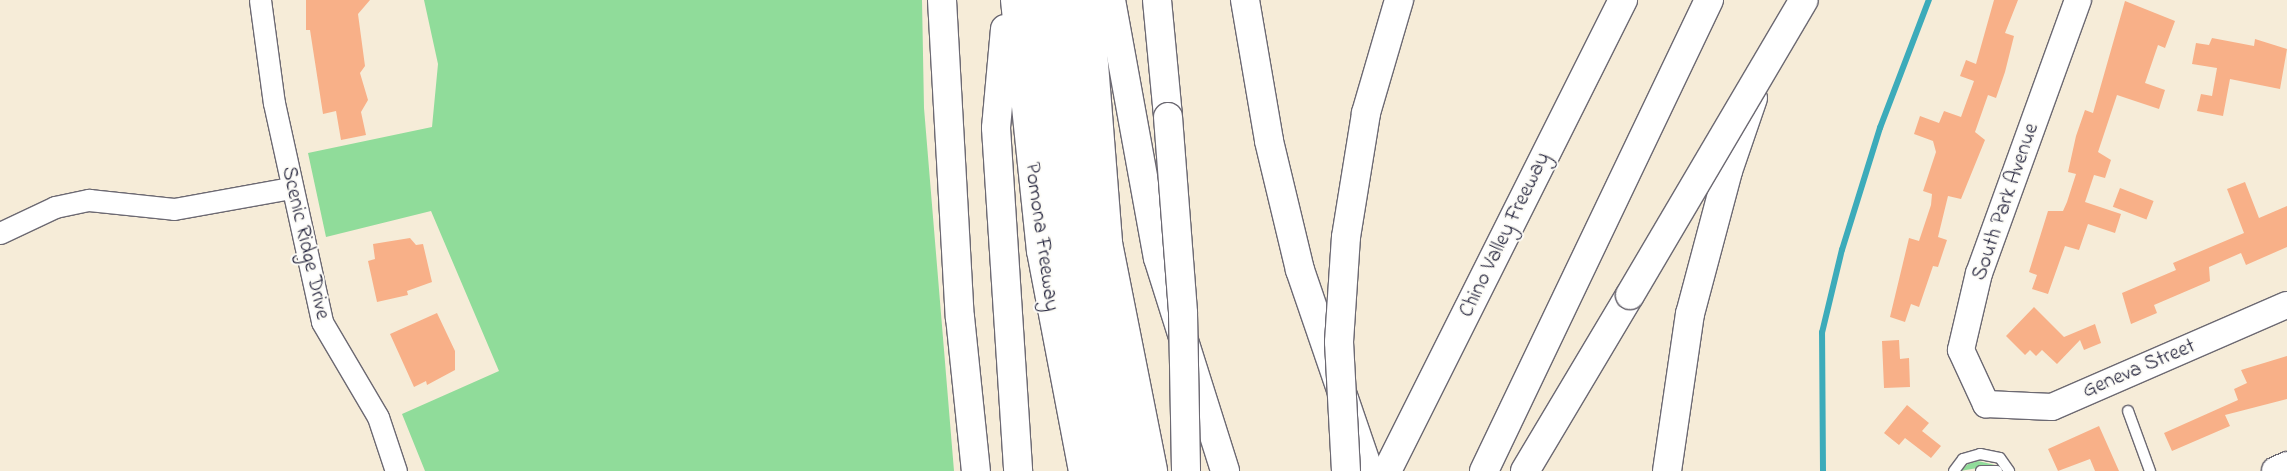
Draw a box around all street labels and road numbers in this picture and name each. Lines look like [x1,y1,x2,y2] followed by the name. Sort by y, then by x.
[1967,120,2045,284] street label: South Park Avenue
[1454,148,1556,322] street label: Chino Valley Freeway
[1018,161,1064,313] street label: Pomona Freeway
[275,164,335,322] street label: Scenic Ridge Drive
[2079,334,2199,404] street label: Geneva Street

